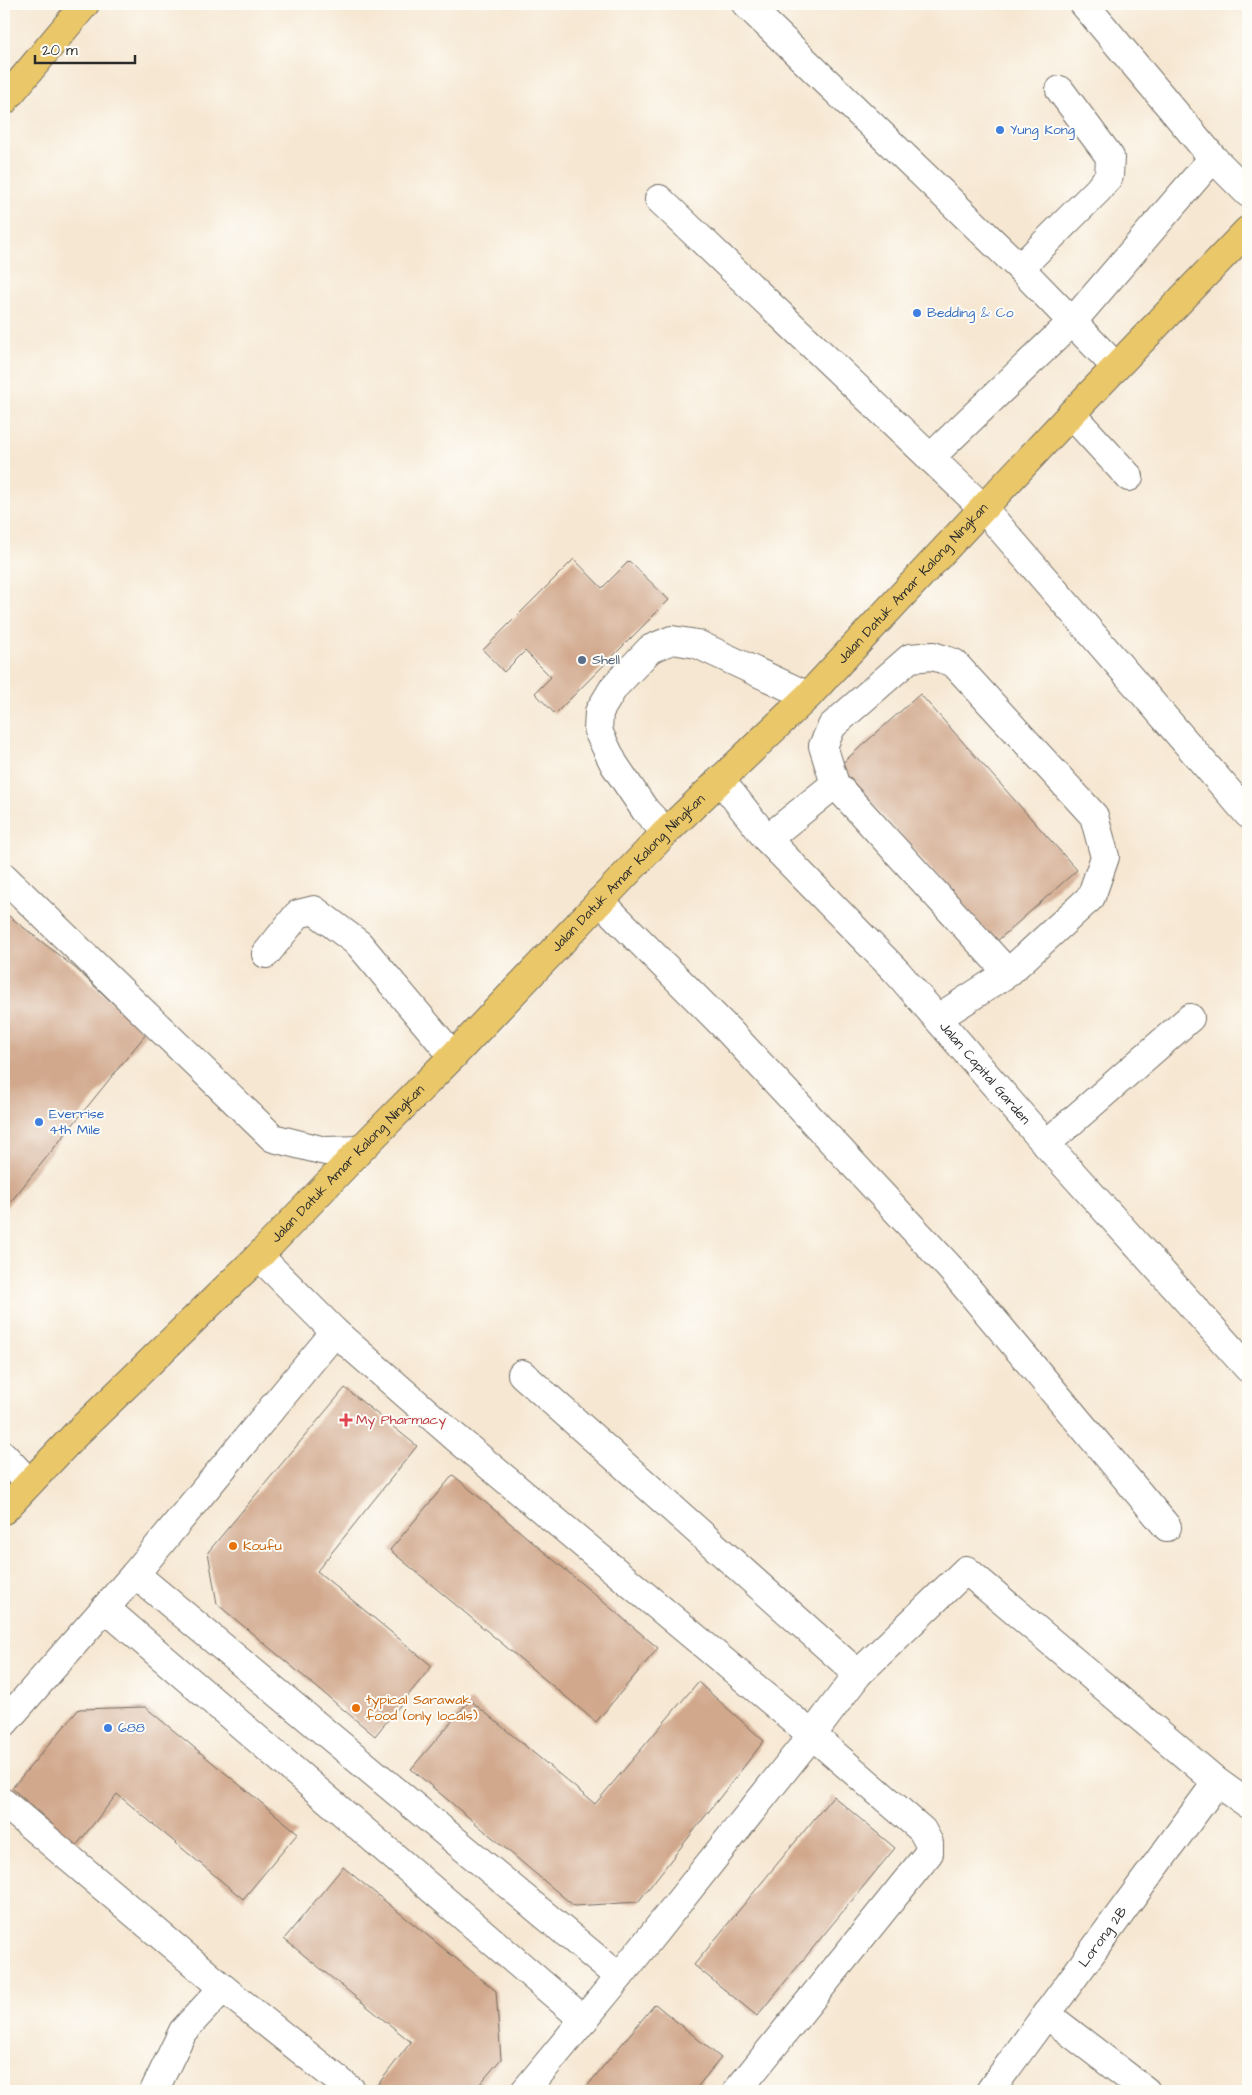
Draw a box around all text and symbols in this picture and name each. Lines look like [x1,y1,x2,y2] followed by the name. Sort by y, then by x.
[35,32,135,64] scale bar
[42,40,78,61] text: 20 m
[1010,120,1075,140] place label: Yung Kong
[994,124,1006,136] marker: Yung Kong
[927,303,1014,323] place label: Bedding & Co
[911,307,923,319] marker: Bedding & Co
[833,499,993,668] street label: Jalan Datuk Amar Kalong Ningkan
[592,650,620,670] place label: Shell
[576,654,588,666] marker: Shell
[547,790,710,957] street label: Jalan Datuk Amar Kalong Ningkan
[934,1017,1035,1129] street label: Jalan Capital Garden
[266,1080,429,1247] street label: Jalan Datuk Amar Kalong Ningkan
[49,1104,105,1140] place label: Everrise 4th Mile
[33,1116,45,1128] marker: Everrise 4th Mile
[356,1410,446,1430] place label: My Pharmacy
[340,1414,352,1426] marker: My Pharmacy
[243,1536,282,1556] place label: Koufu
[227,1540,239,1552] marker: Koufu
[366,1690,478,1726] place label: typical Sarawak food (only locals)
[350,1702,362,1714] marker: typical Sarawak food (only locals)
[118,1718,145,1738] place label: 688
[102,1722,114,1734] marker: 688
[1074,1903,1132,1972] street label: Lorong 2B

